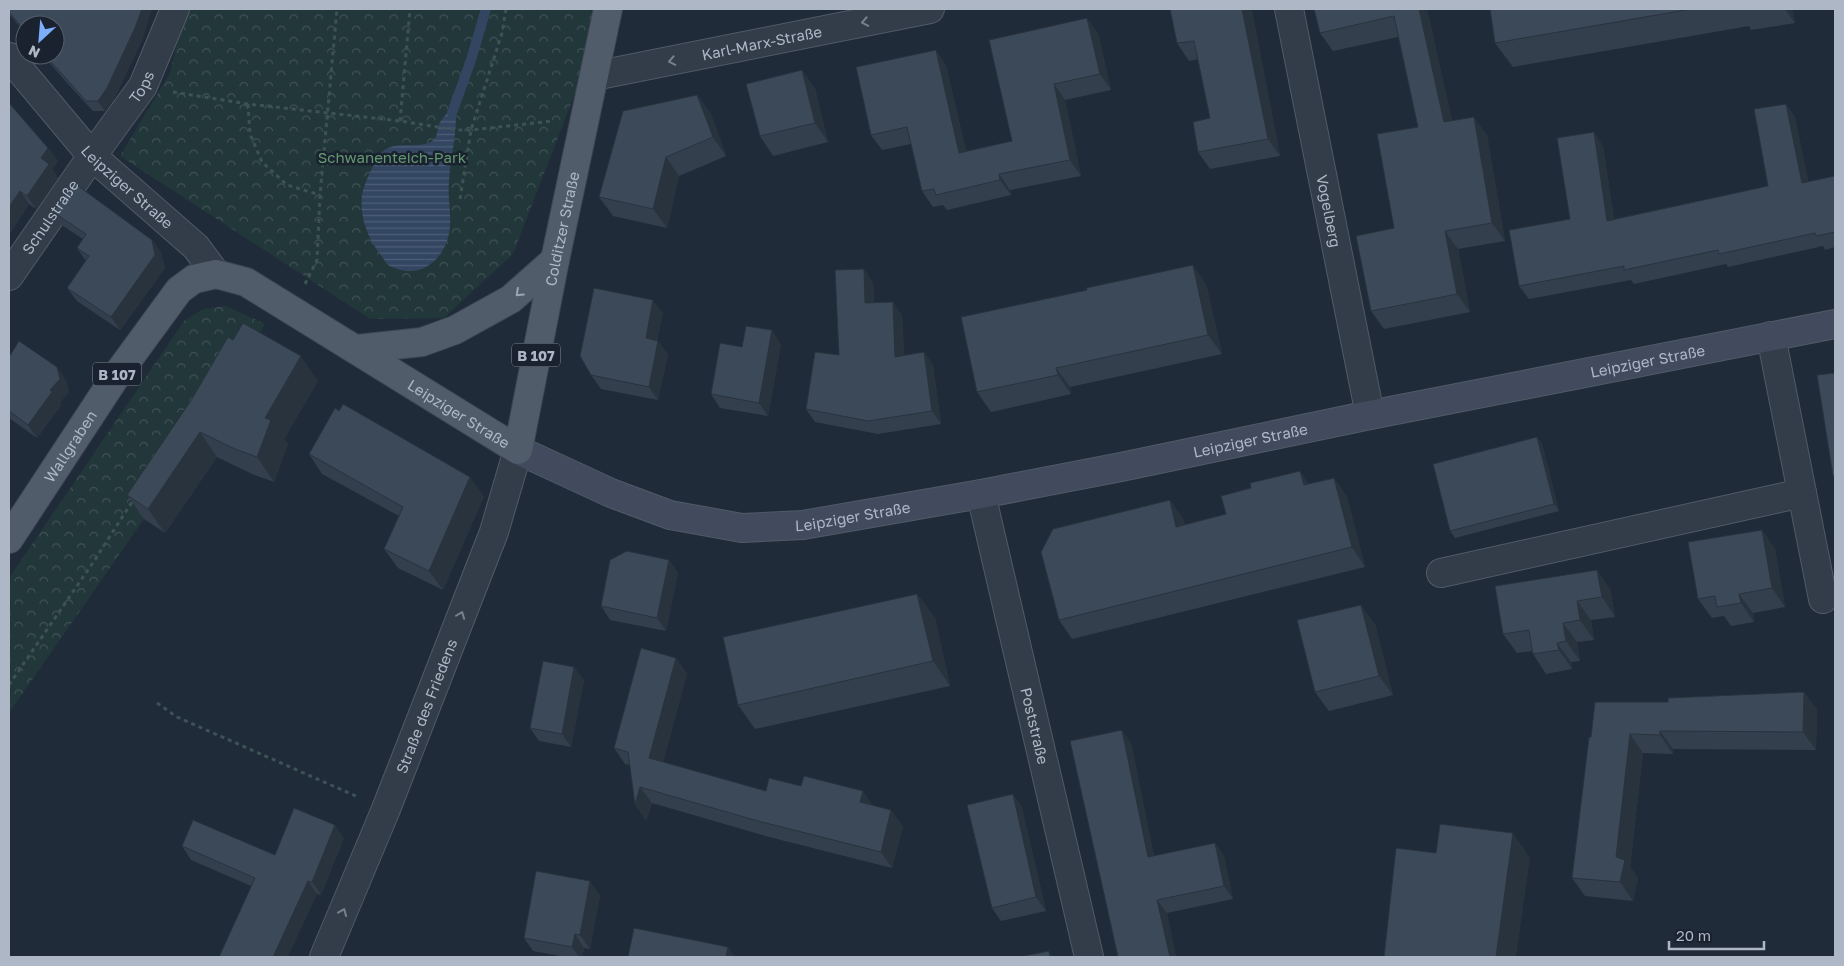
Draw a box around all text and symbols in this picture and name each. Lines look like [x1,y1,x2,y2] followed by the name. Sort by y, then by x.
[15,15,65,65] north arrow
[861,16,870,26] one-way arrow
[700,22,824,63] street label: Karl-Marx-Straße
[26,42,43,62] text: N
[667,55,676,66] one-way arrow
[125,68,157,106] street label: Tops
[78,141,177,232] street label: Leipziger Straße
[318,148,467,166] park label: Schwanenteich-Park
[541,170,582,287] street label: Colditzer Straße
[1313,173,1345,249] street label: Vogelberg
[18,176,82,257] street label: Schulstraße
[515,287,524,296] one-way arrow
[1589,341,1707,381] street label: Leipziger Straße
[512,344,560,366] road number: B 107
[93,362,141,386] road number: B 107
[405,375,513,452] street label: Leipziger Straße
[40,407,100,486] street label: Wallgraben
[1191,419,1309,461] street label: Leipziger Straße
[795,497,912,534] street label: Leipziger Straße
[455,611,466,620] one-way arrow
[392,636,461,776] street label: Straße des Friedens
[1017,686,1053,766] street label: Poststraße
[337,908,347,917] one-way arrow
[1669,918,1764,950] scale bar
[1676,926,1711,944] text: 20 m

